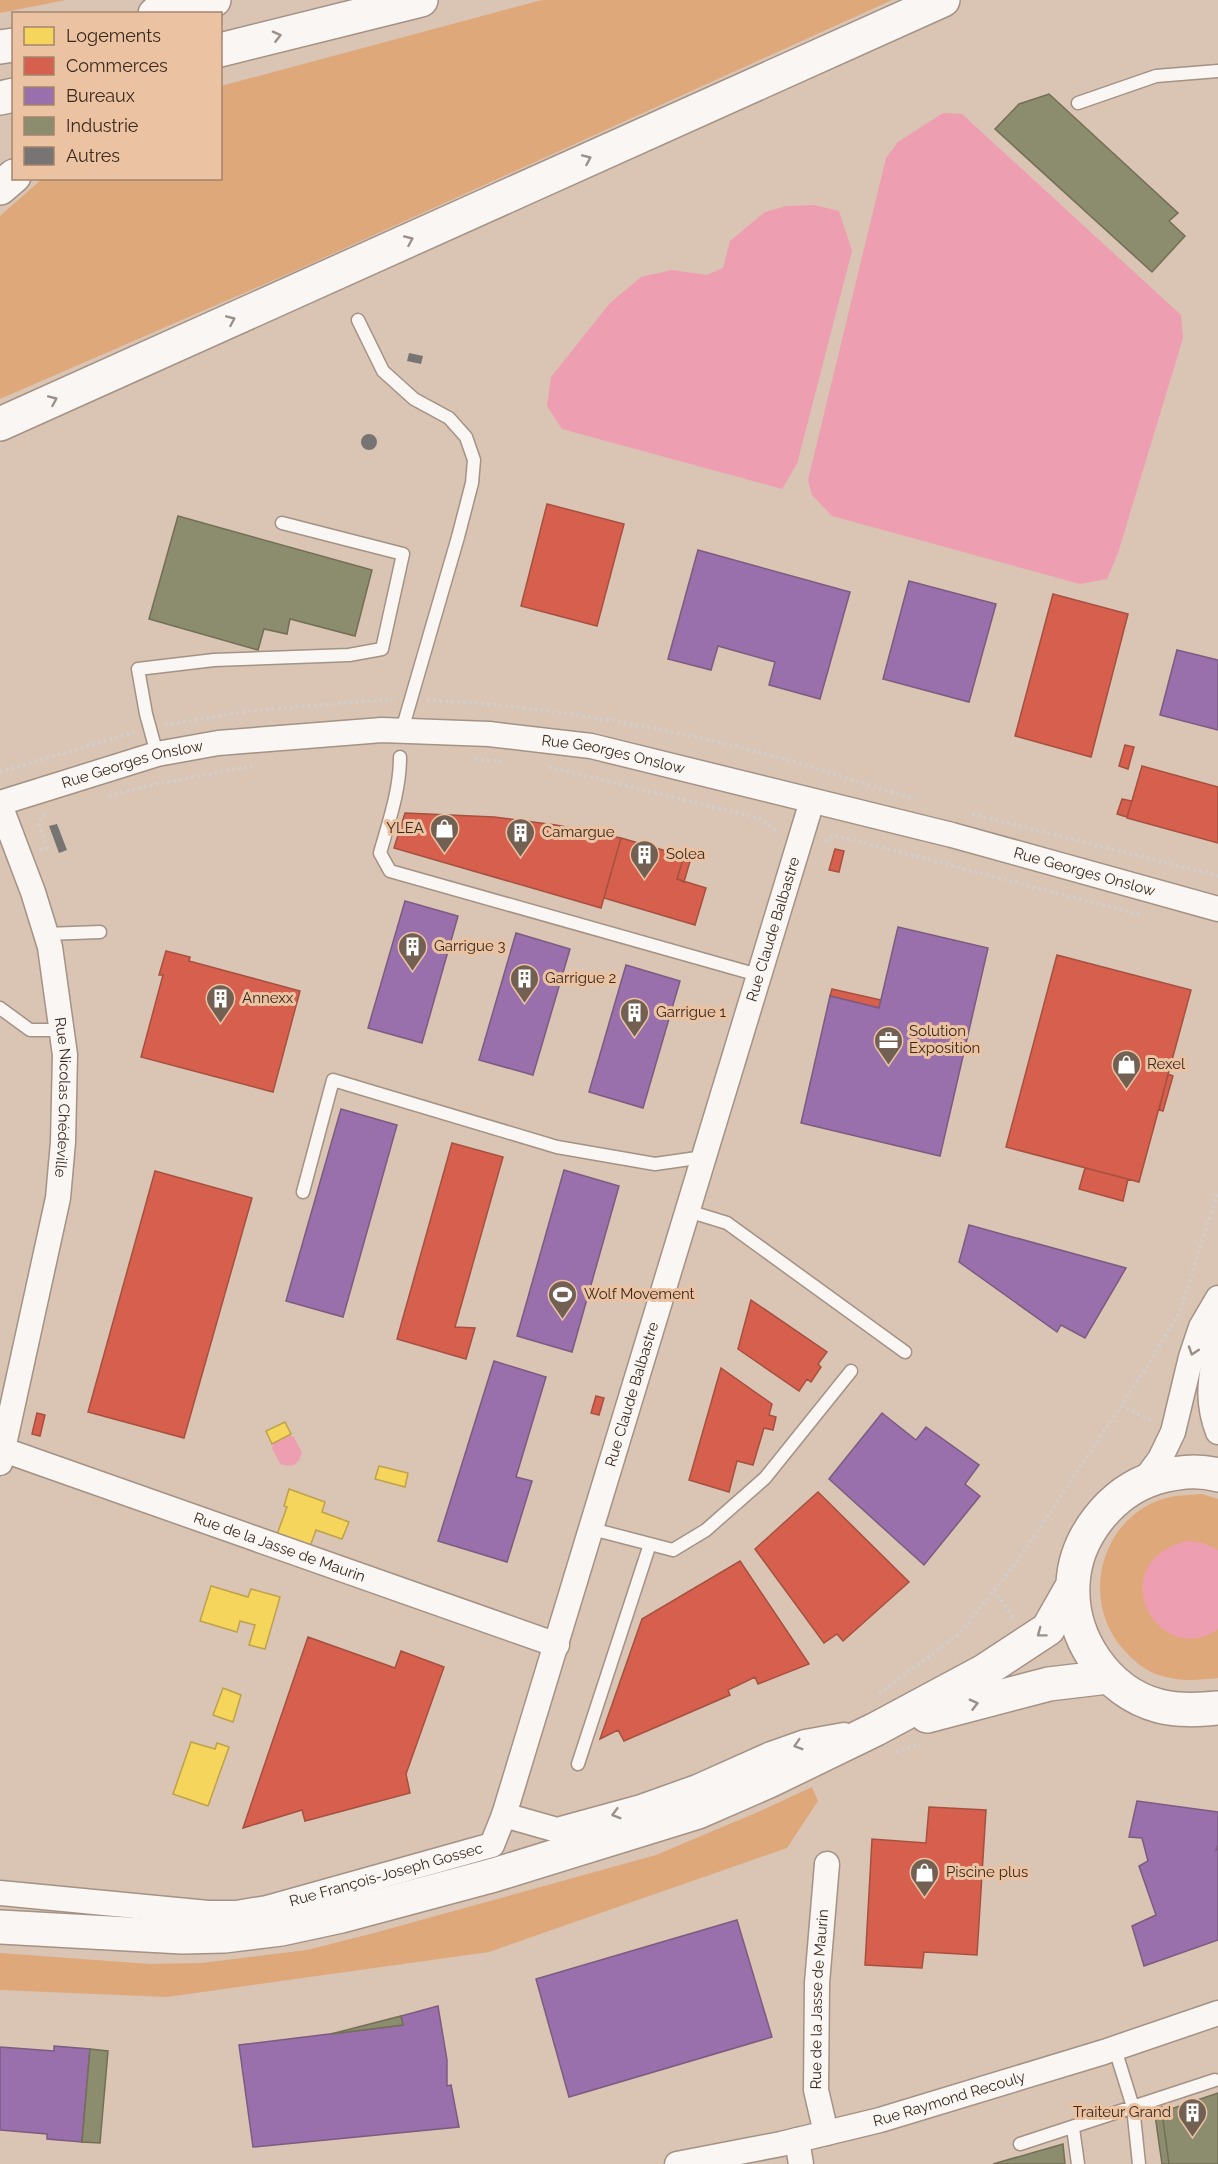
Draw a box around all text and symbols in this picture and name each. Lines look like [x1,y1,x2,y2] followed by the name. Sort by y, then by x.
[12,12,222,180] legend
[66,25,161,46] text: Logements
[272,31,282,44] one-way arrow
[66,55,168,76] text: Commerces
[66,85,135,106] text: Bureaux
[66,115,139,136] text: Industrie
[66,145,120,166] text: Autres
[580,155,591,167] one-way arrow
[402,235,413,247] one-way arrow
[225,315,236,327] one-way arrow
[47,395,58,407] one-way arrow
[540,731,687,778] street label: Rue Georges Onslow
[59,737,204,792] street label: Rue Georges Onslow
[429,812,461,854] shop icon: YLEA
[505,816,537,858] building icon: Camargue
[386,819,424,837] place label: YLEA
[542,823,615,841] place label: Camargue
[629,838,661,880] building icon: Solea
[1012,844,1157,900] street label: Rue Georges Onslow
[666,845,705,863] place label: Solea
[743,854,804,1004] street label: Rue Claude Balbastre
[397,930,429,972] building icon: Garrigue 3
[434,937,506,955] place label: Garrigue 3
[508,962,540,1004] building icon: Garrigue 2
[545,969,617,987] place label: Garrigue 2
[205,982,237,1024] building icon: Annexx
[242,989,294,1007] place label: Annexx
[619,996,651,1038] building icon: Garrigue 1
[656,1003,727,1021] place label: Garrigue 1
[51,1016,75,1179] street label: Rue Nicolas Chédeville
[909,1022,980,1057] place label: Solution Exposition
[872,1024,904,1066] office icon: Solution Exposition
[1110,1048,1142,1090] shop icon: Rexel
[1147,1055,1186,1073] place label: Rexel
[547,1278,579,1320] sports icon: Wolf Movement
[584,1285,695,1303] place label: Wolf Movement
[601,1319,662,1469] street label: Rue Claude Balbastre
[1188,1345,1201,1356] one-way arrow
[191,1509,368,1586] street label: Rue de la Jasse de Maurin
[1037,1626,1048,1637] one-way arrow
[968,1698,978,1711] one-way arrow
[794,1738,804,1750] one-way arrow
[611,1806,621,1819] one-way arrow
[287,1839,485,1910] street label: Rue François-Joseph Gossec
[909,1856,941,1898] shop icon: Piscine plus
[946,1863,1028,1881] place label: Piscine plus
[807,1908,832,2090] street label: Rue de la Jasse de Maurin
[871,2067,1027,2130] street label: Rue Raymond Recouly
[1176,2096,1208,2138] building icon: Traiteur Grand
[1073,2103,1171,2121] place label: Traiteur Grand

